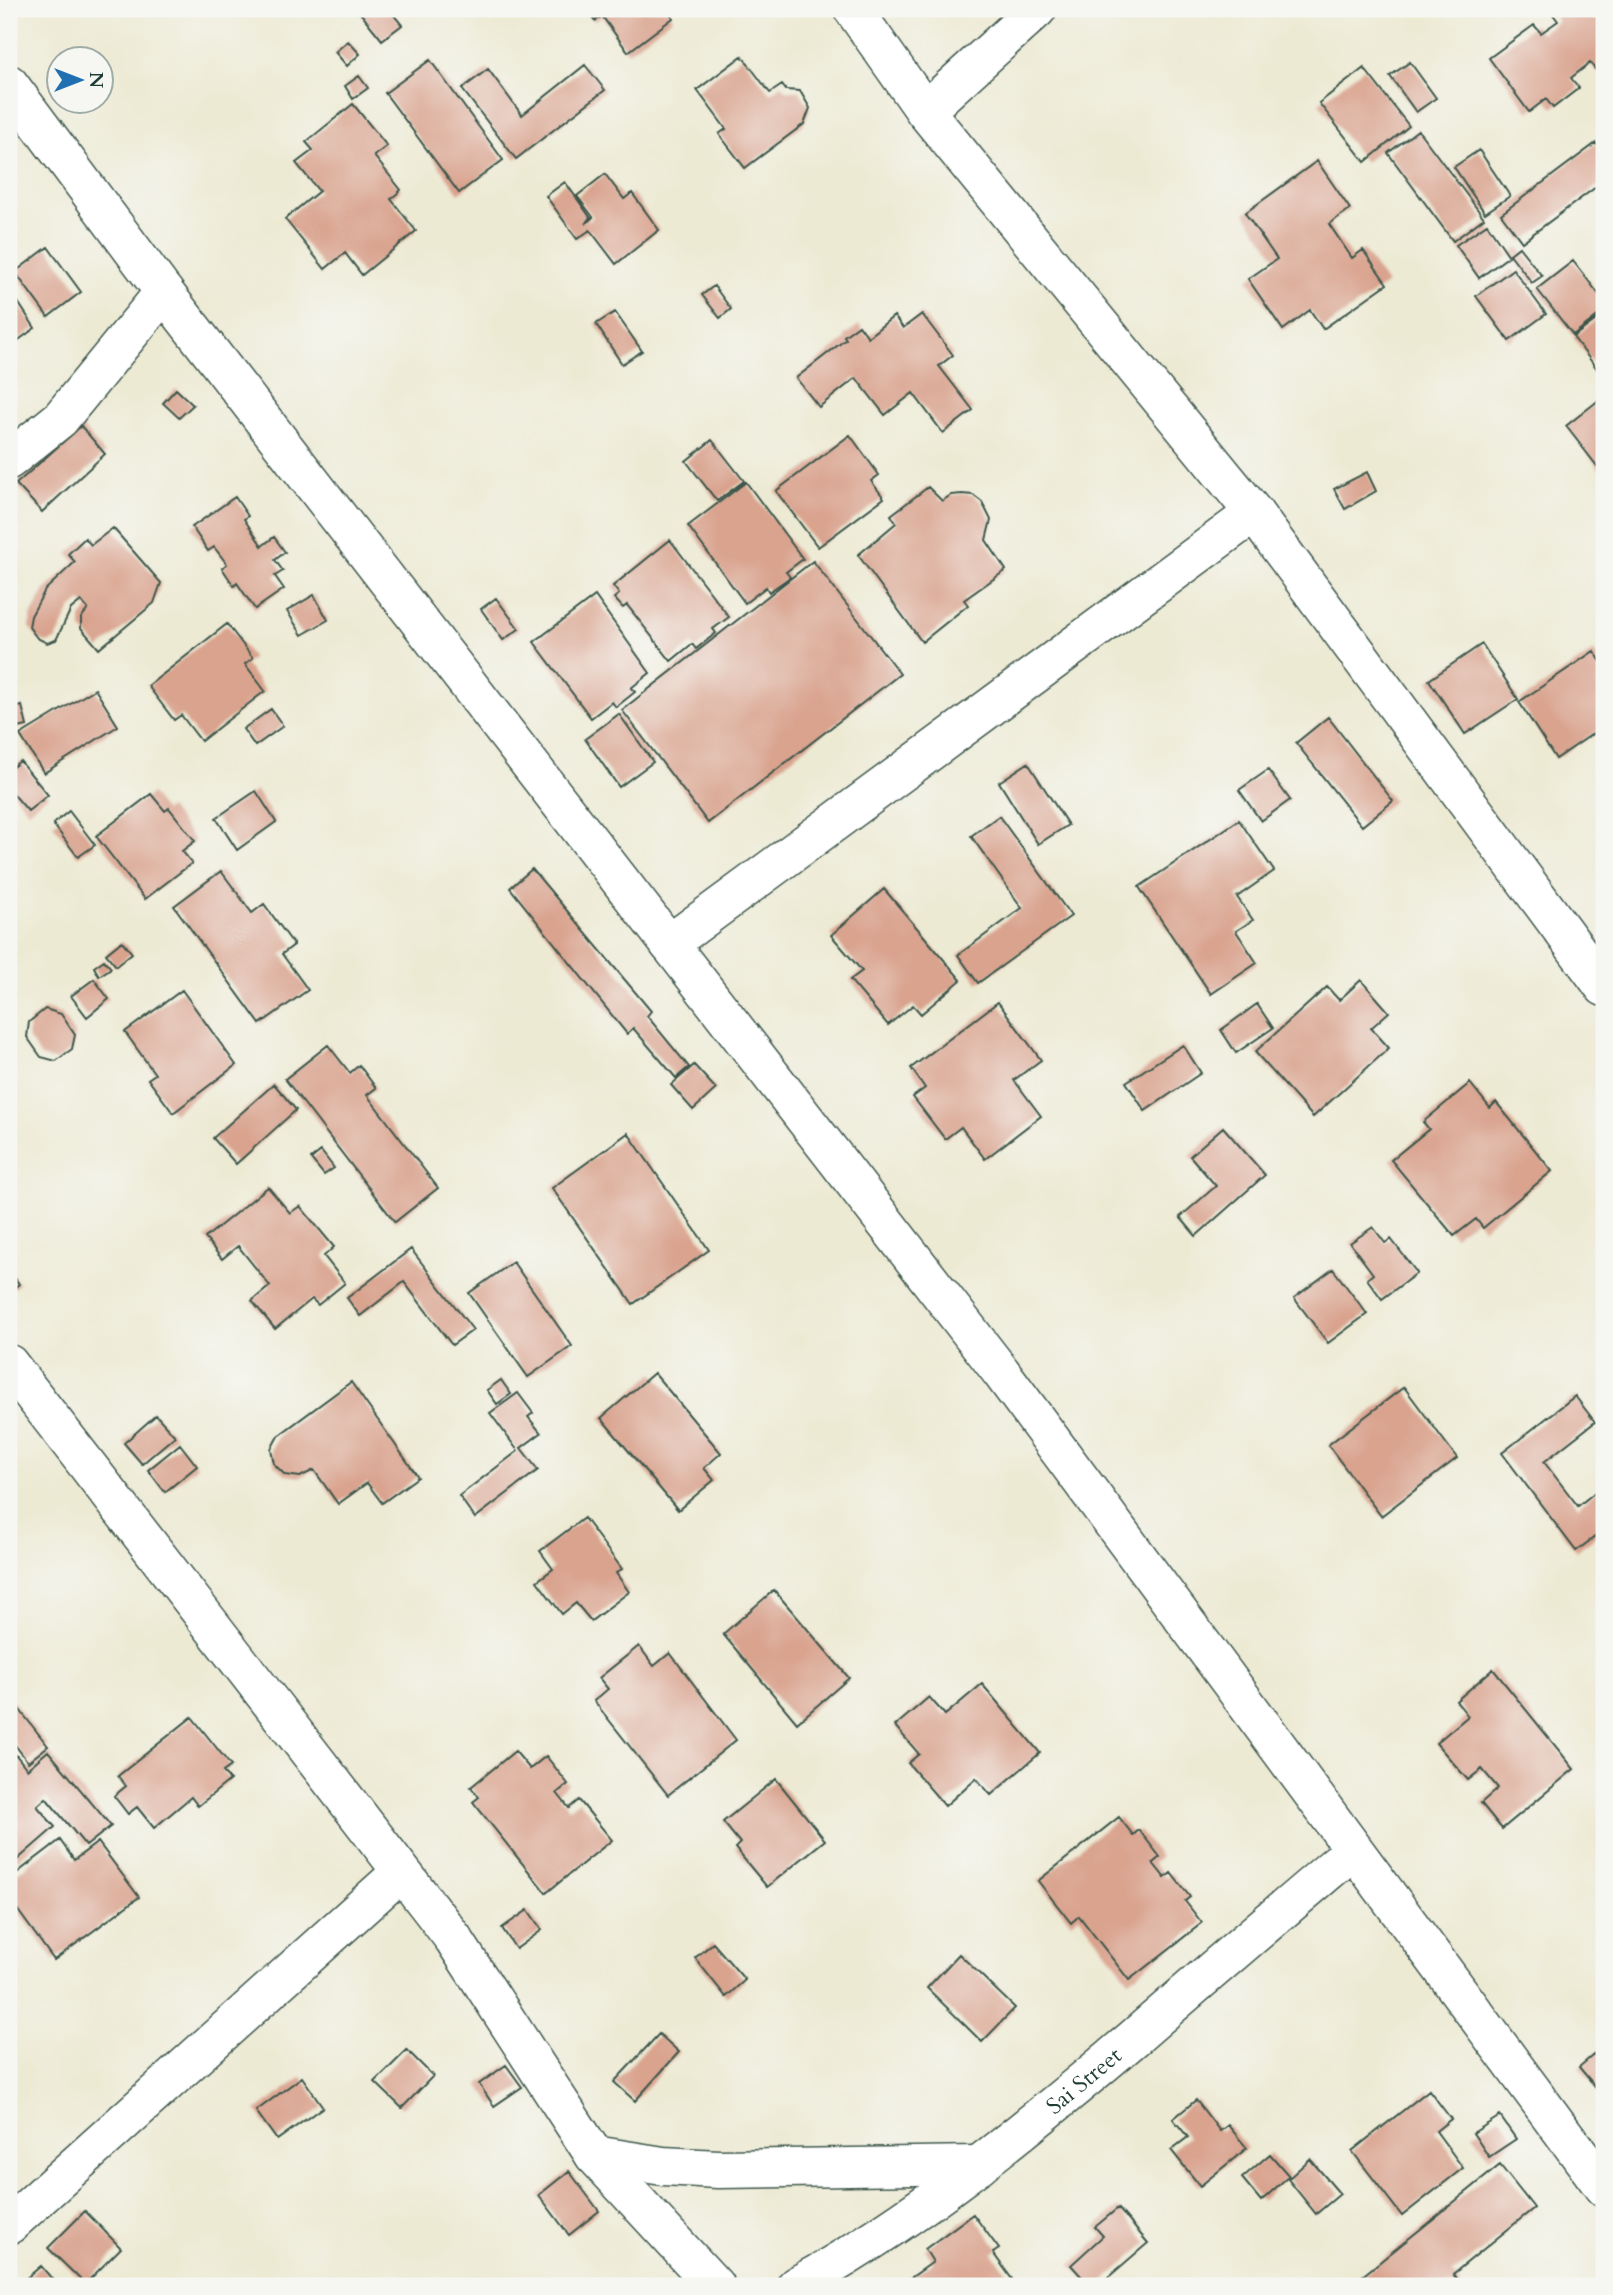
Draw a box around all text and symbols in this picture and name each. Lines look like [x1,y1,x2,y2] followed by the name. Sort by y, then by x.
[46,46,116,116] north arrow
[83,72,109,89] text: N
[1039,2040,1128,2121] street label: Sai Street

